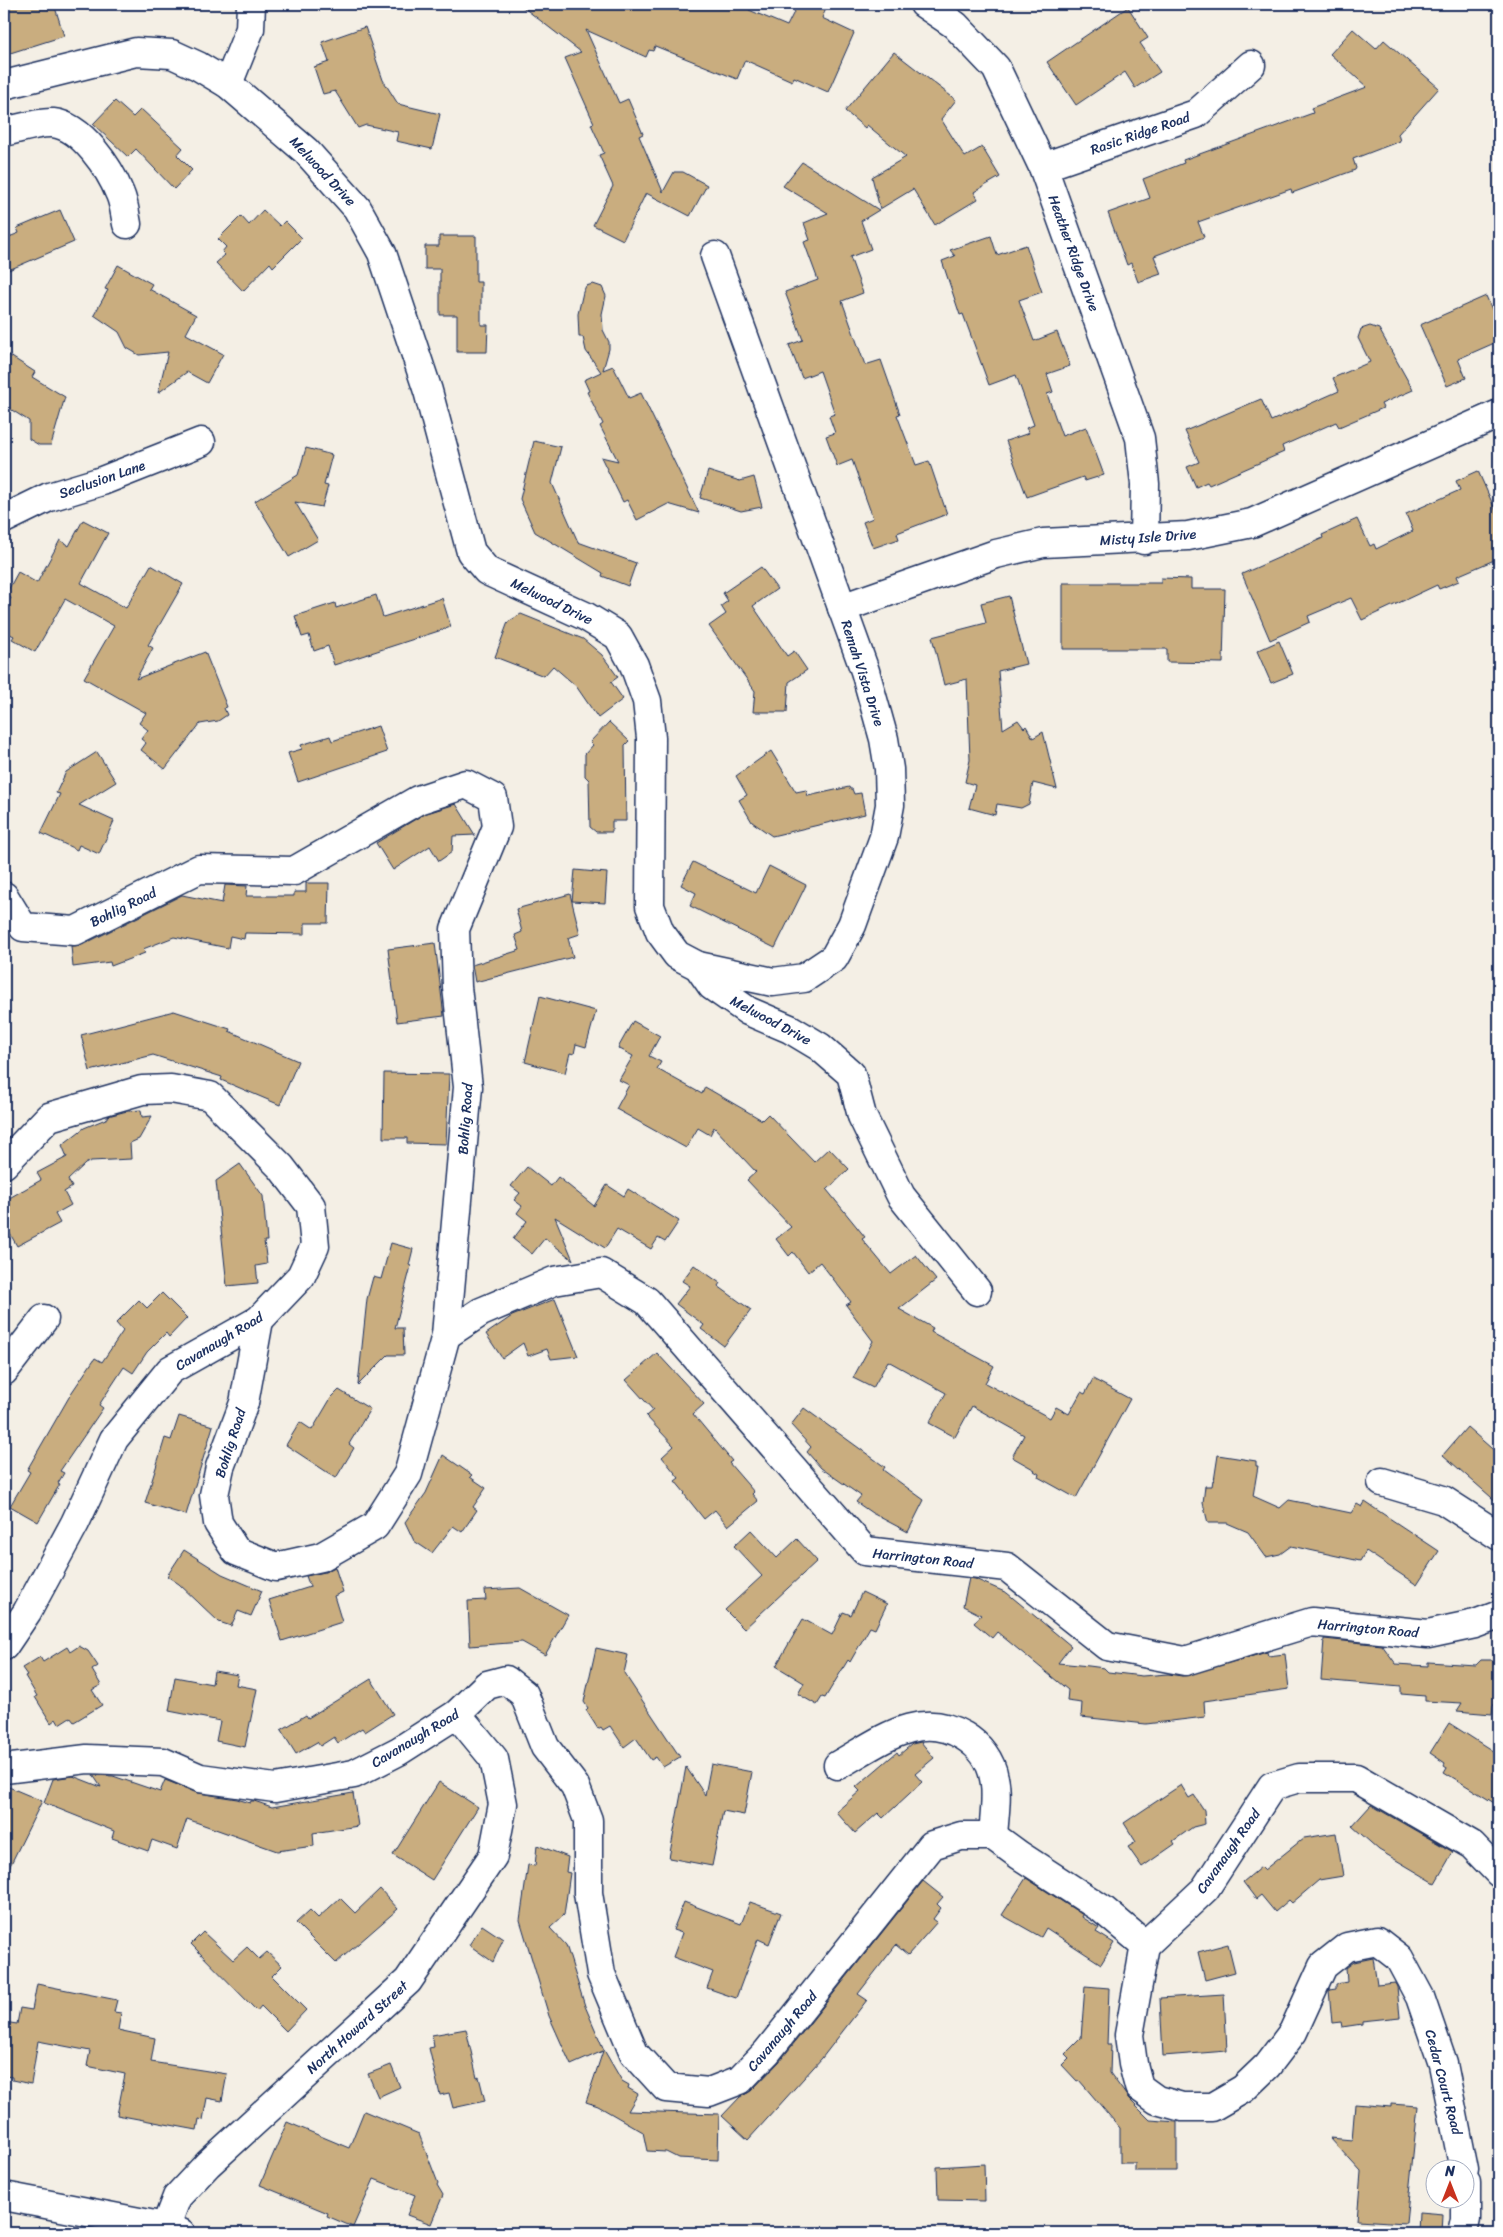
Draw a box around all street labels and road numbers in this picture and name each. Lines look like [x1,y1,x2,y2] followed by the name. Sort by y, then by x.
[1087,104,1195,162] street label: Rasic Ridge Road
[283,130,362,212] street label: Melwood Drive
[1041,191,1106,315] street label: Heather Ridge Drive
[55,453,149,506] street label: Seclusion Lane
[1099,522,1197,553] street label: Misty Isle Drive
[506,571,597,632] street label: Melwood Drive
[834,617,892,730] street label: Remah Vista Drive
[86,880,162,934] street label: Bohlig Road
[726,989,816,1052] street label: Melwood Drive
[451,1081,481,1156] street label: Bohlig Road
[170,1304,270,1378] street label: Cavanaugh Road
[208,1404,254,1481] street label: Bohlig Road
[871,1541,976,1576] street label: Harrington Road
[1316,1612,1421,1646] street label: Harrington Road
[366,1701,466,1775] street label: Cavanaugh Road
[1190,1802,1268,1899] street label: Cavanaugh Road
[300,1973,415,2080] street label: North Howard Street
[741,1984,825,2077] street label: Cavanaugh Road
[1417,2027,1470,2139] street label: Cedar Court Road

